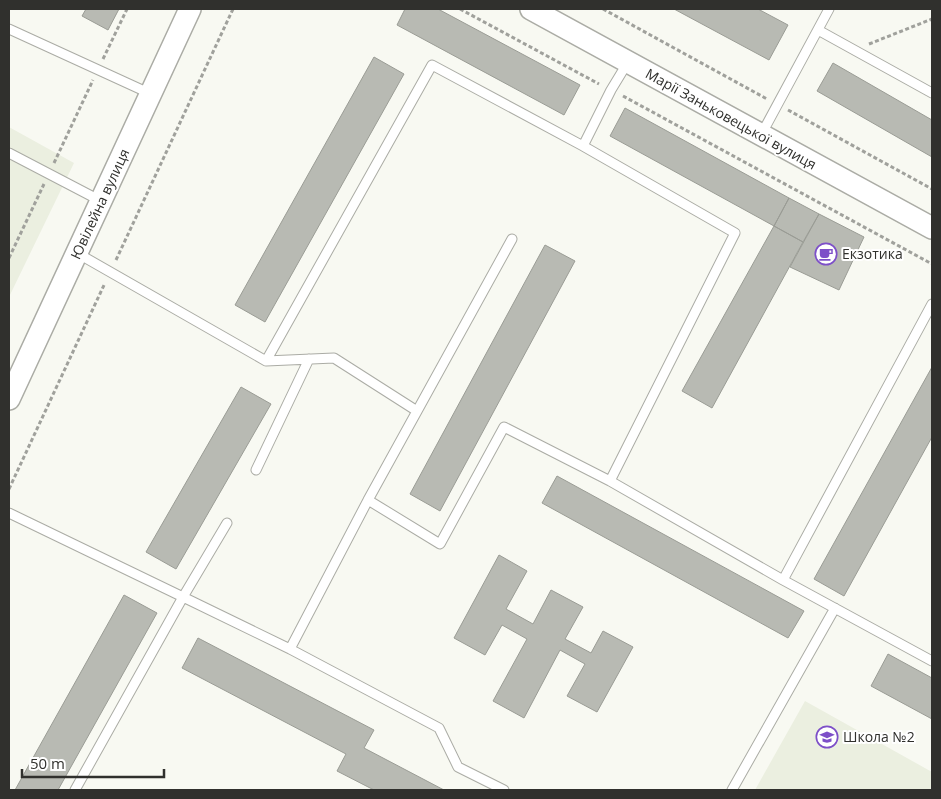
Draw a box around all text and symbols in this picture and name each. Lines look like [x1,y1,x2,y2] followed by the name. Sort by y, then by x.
[642,64,820,174] street label: Марії Заньковецької вулиця
[66,145,133,262] street label: Ювілейна вулиця
[814,242,838,266] cafe icon: Екзотика
[842,244,903,263] place label: Екзотика
[815,725,839,749] school or university icon: Школа №2
[843,727,915,746] place label: Школа №2
[22,746,165,778] scale bar
[30,753,65,773] text: 50 m

